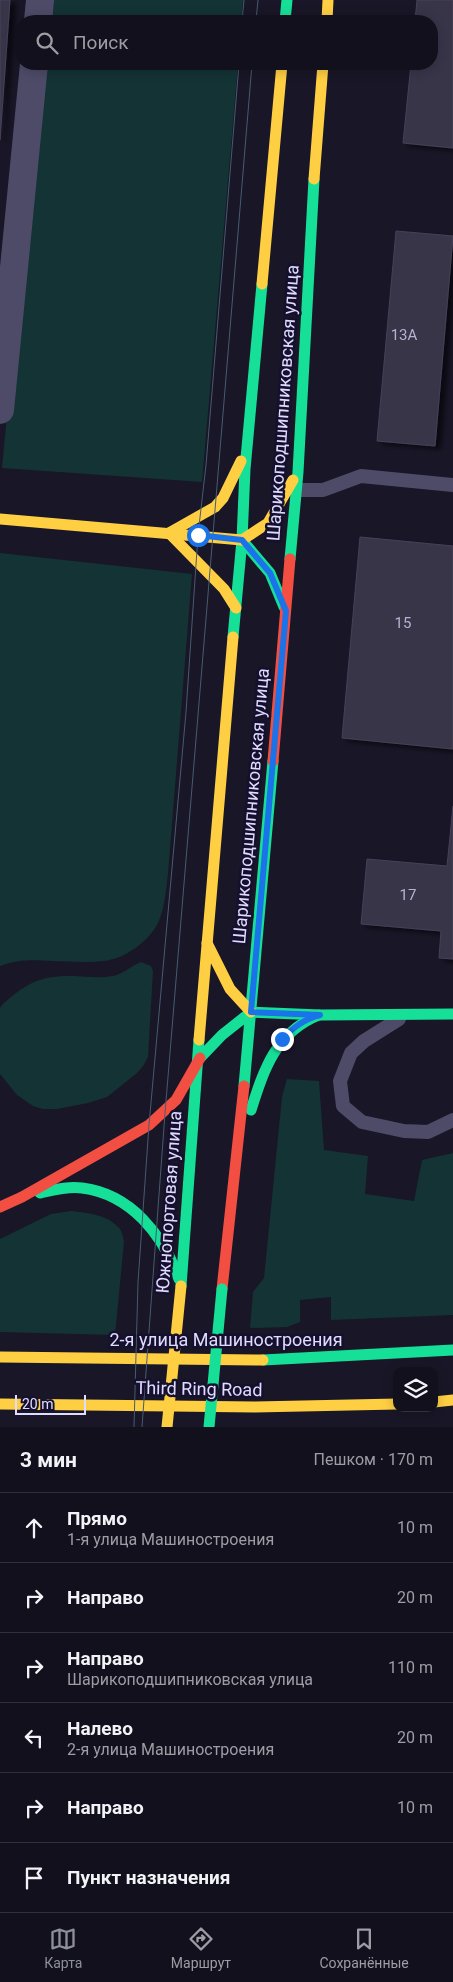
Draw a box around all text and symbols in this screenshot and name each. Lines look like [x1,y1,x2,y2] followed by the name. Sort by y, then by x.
[15,15,438,70] search box
[33,29,61,57] icon: search
[73,31,129,54] text: Поиск
[262,264,303,542] street label: Шарикоподшипниковская улица
[391,326,418,344] house number: 13А
[187,524,210,547] route start
[395,614,411,632] house number: 15
[228,667,273,945] street label: Шарикоподшипниковская улица
[400,886,416,904] house number: 17
[271,1028,294,1051] route end
[152,1110,185,1294] street label: Южнопортовая улица
[109,1329,343,1350] street label: 2-я улица Машиностроения
[393,1367,438,1412] map controls
[393,1367,438,1412] button: layers
[135,1377,263,1400] street label: Third Ring Road
[15,1392,86,1415] scale bar
[22,1396,54,1412] text: 20 m
[20,1448,77,1472] text: 3 мин
[314,1450,433,1469] text: Пешком · 170 m
[67,1507,127,1530] text: Прямо
[20,1514,48,1542] icon: ahead
[397,1518,433,1537] text: 10 m
[67,1530,274,1549] text: 1-я улица Машиностроения
[20,1584,48,1612] icon: right
[67,1586,144,1609] text: Направо
[397,1588,433,1607] text: 20 m
[67,1647,144,1670] text: Направо
[20,1654,48,1682] icon: right
[388,1658,433,1677] text: 110 m
[67,1670,313,1689] text: Шарикоподшипниковская улица
[67,1717,133,1740] text: Налево
[20,1724,48,1752] icon: left
[397,1728,433,1747] text: 20 m
[67,1740,274,1759] text: 2-я улица Машиностроения
[20,1794,48,1822] icon: right
[67,1796,144,1819] text: Направо
[397,1798,433,1817] text: 10 m
[20,1864,48,1892] icon: arrive
[67,1866,230,1889] text: Пункт назначения
[44,1925,82,1971] tab: Карта
[171,1925,231,1971] tab: Маршрут
[319,1925,409,1971] tab: Сохранённые

